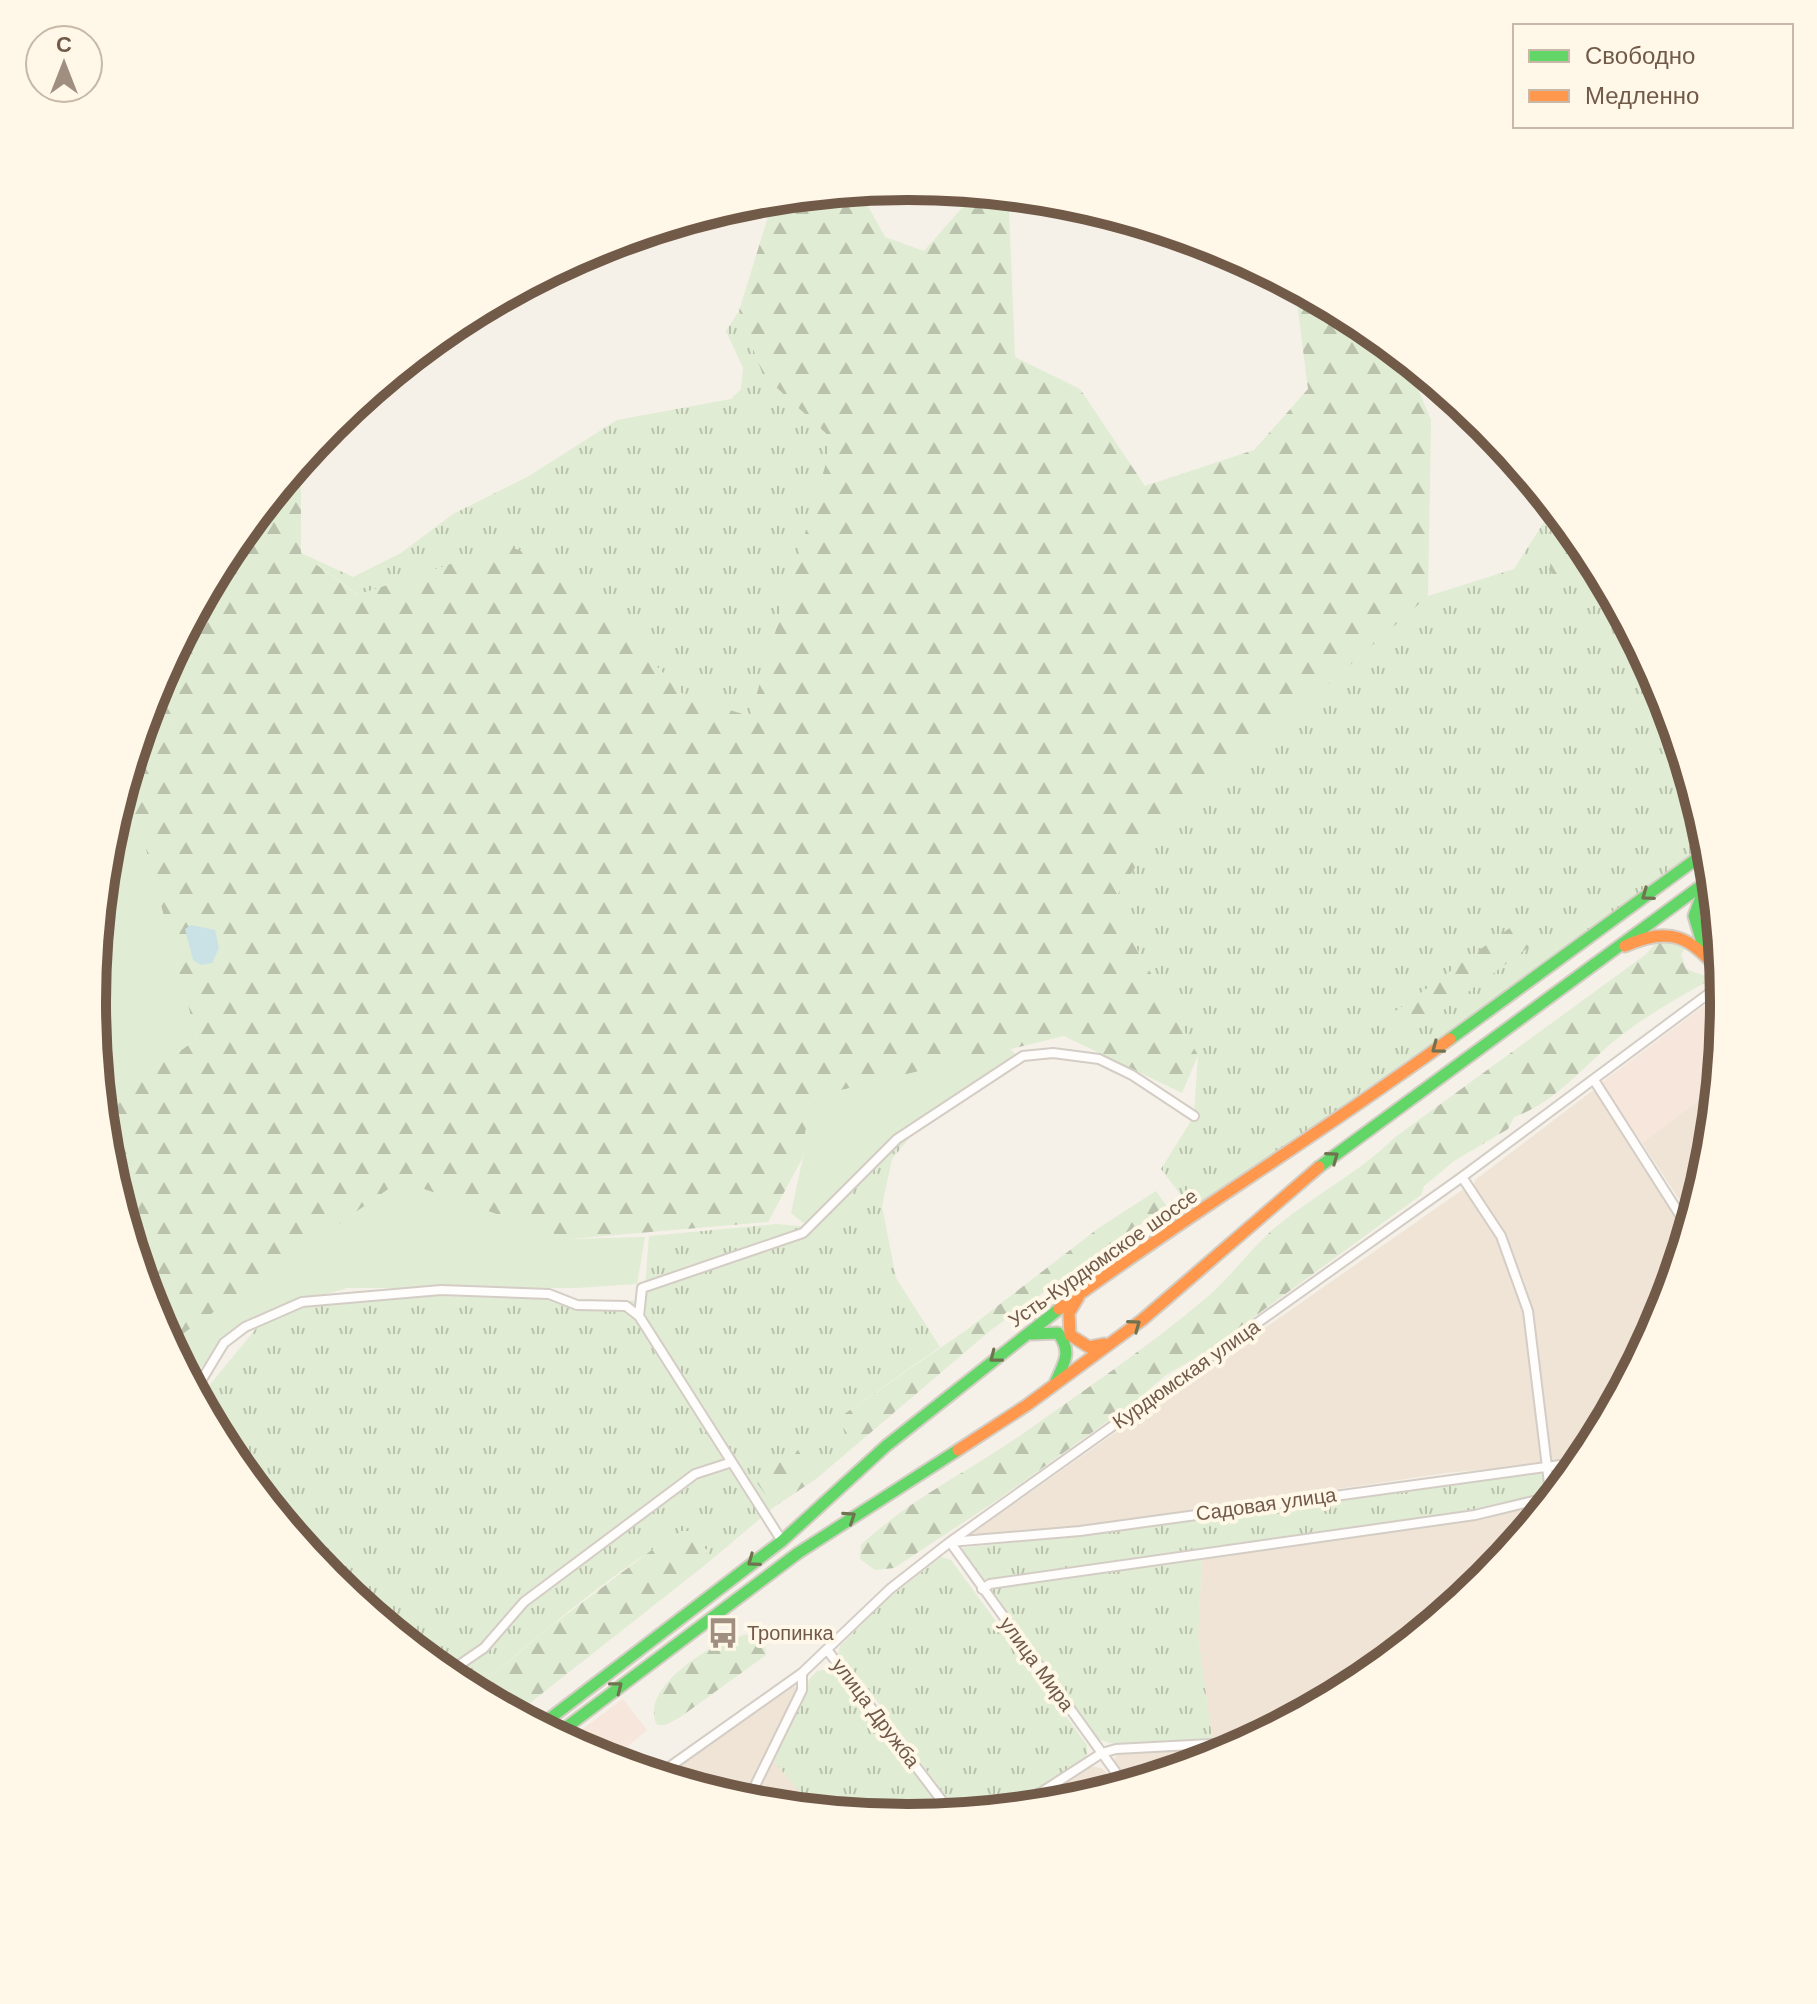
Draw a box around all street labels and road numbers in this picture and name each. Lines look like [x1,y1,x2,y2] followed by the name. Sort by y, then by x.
[1005,1184,1201,1332] street label: Усть-Курдюмское шоссе
[1108,1315,1264,1433] street label: Курдюмская улица
[1194,1483,1338,1525] street label: Садовая улица
[996,1613,1079,1716] street label: улица Мира
[828,1654,925,1773] street label: улица Дружба

